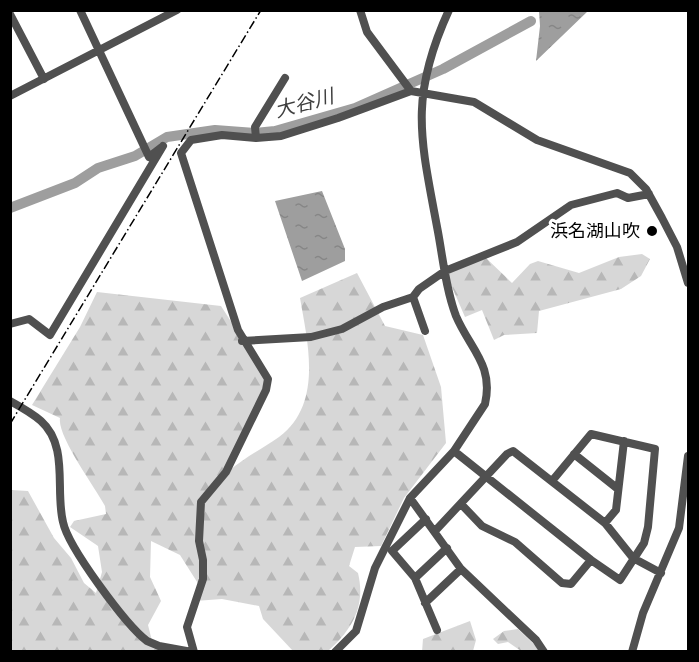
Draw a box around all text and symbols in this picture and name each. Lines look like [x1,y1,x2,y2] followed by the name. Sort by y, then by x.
[271,81,338,123] water label: 大谷川
[550,218,640,242] place label: 浜名湖山吹
[645,224,659,238] marker: 浜名湖山吹

